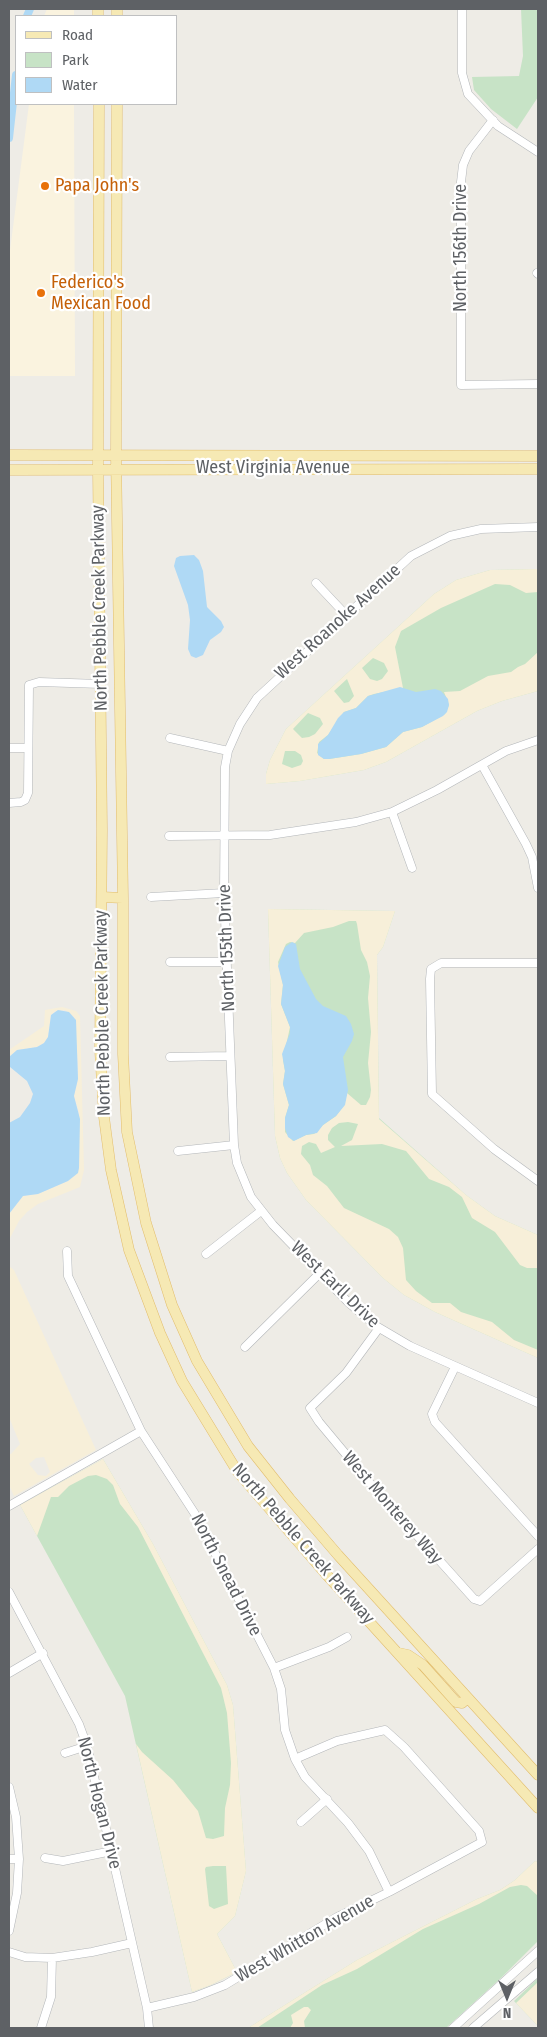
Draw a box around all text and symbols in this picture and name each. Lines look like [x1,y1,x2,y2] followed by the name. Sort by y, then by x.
[15,15,178,105] legend
[62,26,93,44] text: Road
[62,51,89,69] text: Park
[62,76,97,94] text: Water
[55,175,139,197] place label: Papa John's
[39,180,51,192] marker: Papa John's
[450,184,472,312] street label: North 156th Drive
[51,272,151,314] place label: Federico's Mexican Food
[35,287,47,299] marker: Federico's Mexican Food
[196,457,350,479] street label: West Virginia Avenue
[87,505,113,711] street label: North Pebble Creek Parkway
[271,560,405,684] street label: West Roanoke Avenue
[214,884,240,1012] street label: North 155th Drive
[90,910,116,1116] street label: North Pebble Creek Parkway
[286,1237,384,1333] street label: West Earll Drive
[337,1447,447,1569] street label: West Monterey Way
[227,1459,379,1629] street label: North Pebble Creek Parkway
[186,1510,266,1640] street label: North Snead Drive
[72,1735,126,1871] street label: North Hogan Drive
[232,1891,378,1987] street label: West Whitton Avenue
[482,1972,532,2022] north arrow
[503,2004,511,2021] text: N

